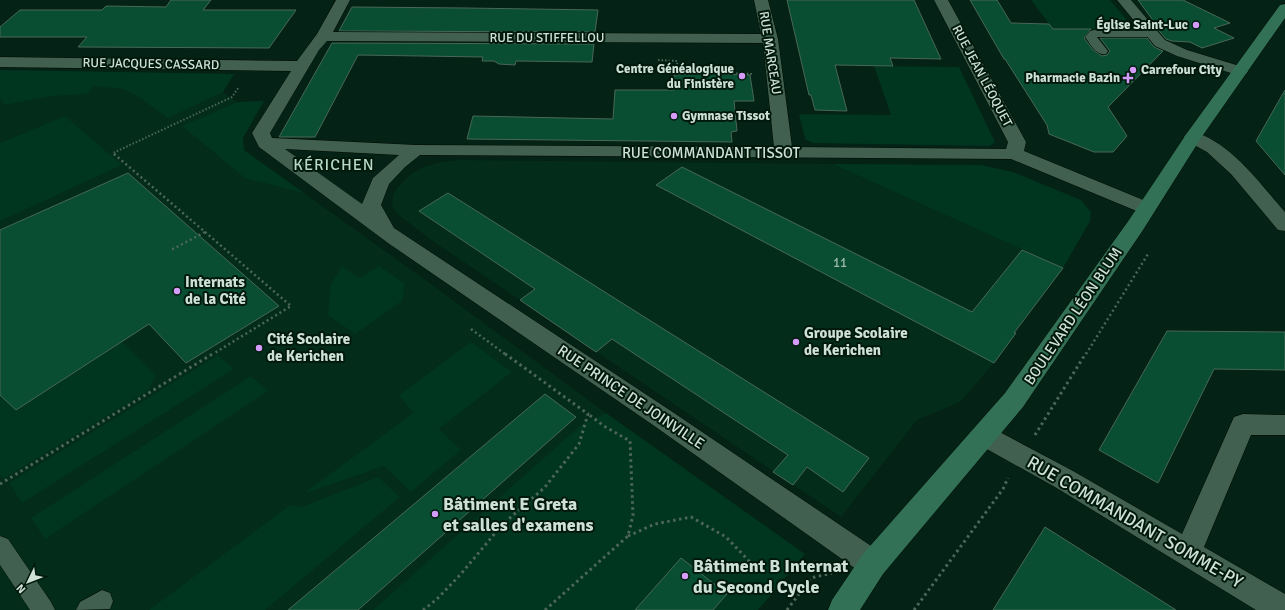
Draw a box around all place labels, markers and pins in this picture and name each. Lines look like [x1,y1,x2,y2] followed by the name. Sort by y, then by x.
[1096,16,1188,33] place label: Église Saint-Luc
[1191,20,1201,30] marker: Église Saint-Luc
[616,61,735,92] place label: Centre Généalogique du Finistère
[1141,62,1222,78] place label: Carrefour City
[1128,65,1138,75] marker: Carrefour City
[1025,70,1120,86] place label: Pharmacie Bazin
[737,71,747,81] marker: Centre Généalogique du Finistère
[1123,73,1133,83] marker: Pharmacie Bazin
[682,108,770,124] place label: Gymnase Tissot
[669,111,679,121] marker: Gymnase Tissot
[185,273,246,308] place label: Internats de la Cité
[172,286,182,296] marker: Internats de la Cité
[804,324,908,359] place label: Groupe Scolaire de Kerichen
[267,330,350,365] place label: Cité Scolaire de Kerichen
[791,337,801,347] marker: Groupe Scolaire de Kerichen
[254,343,264,353] marker: Cité Scolaire de Kerichen
[443,493,594,536] place label: Bâtiment E Greta et salles d'examens
[430,509,440,519] marker: Bâtiment E Greta et salles d'examens
[693,555,848,598] place label: Bâtiment B Internat du Second Cycle
[680,571,690,581] marker: Bâtiment B Internat du Second Cycle

